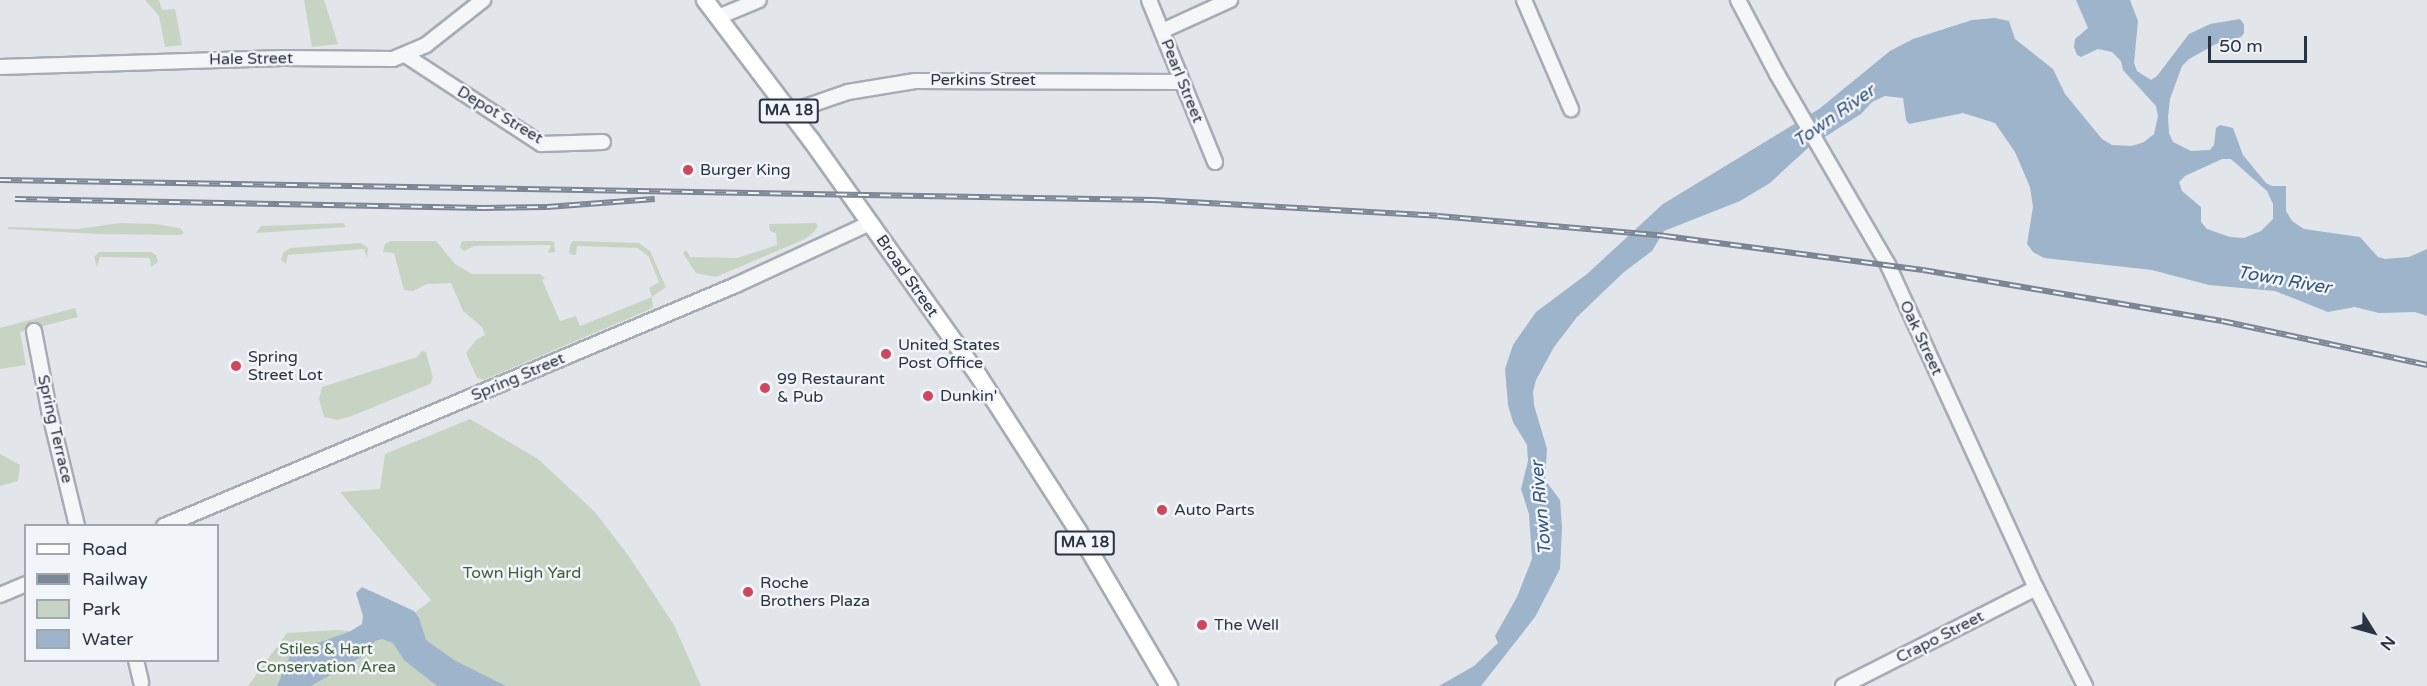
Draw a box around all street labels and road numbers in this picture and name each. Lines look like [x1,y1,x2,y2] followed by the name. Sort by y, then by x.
[1157,36,1207,126] street label: Pearl Street
[209,49,293,69] street label: Hale Street
[930,70,1036,90] street label: Perkins Street
[454,82,546,148] street label: Depot Street
[758,99,820,123] road number: MA 18
[872,231,942,321] street label: Broad Street
[1895,297,1947,379] street label: Oak Street
[468,349,568,405] street label: Spring Street
[33,373,77,485] street label: Spring Terrace
[1054,531,1116,555] road number: MA 18
[1893,607,1987,667] street label: Crapo Street

